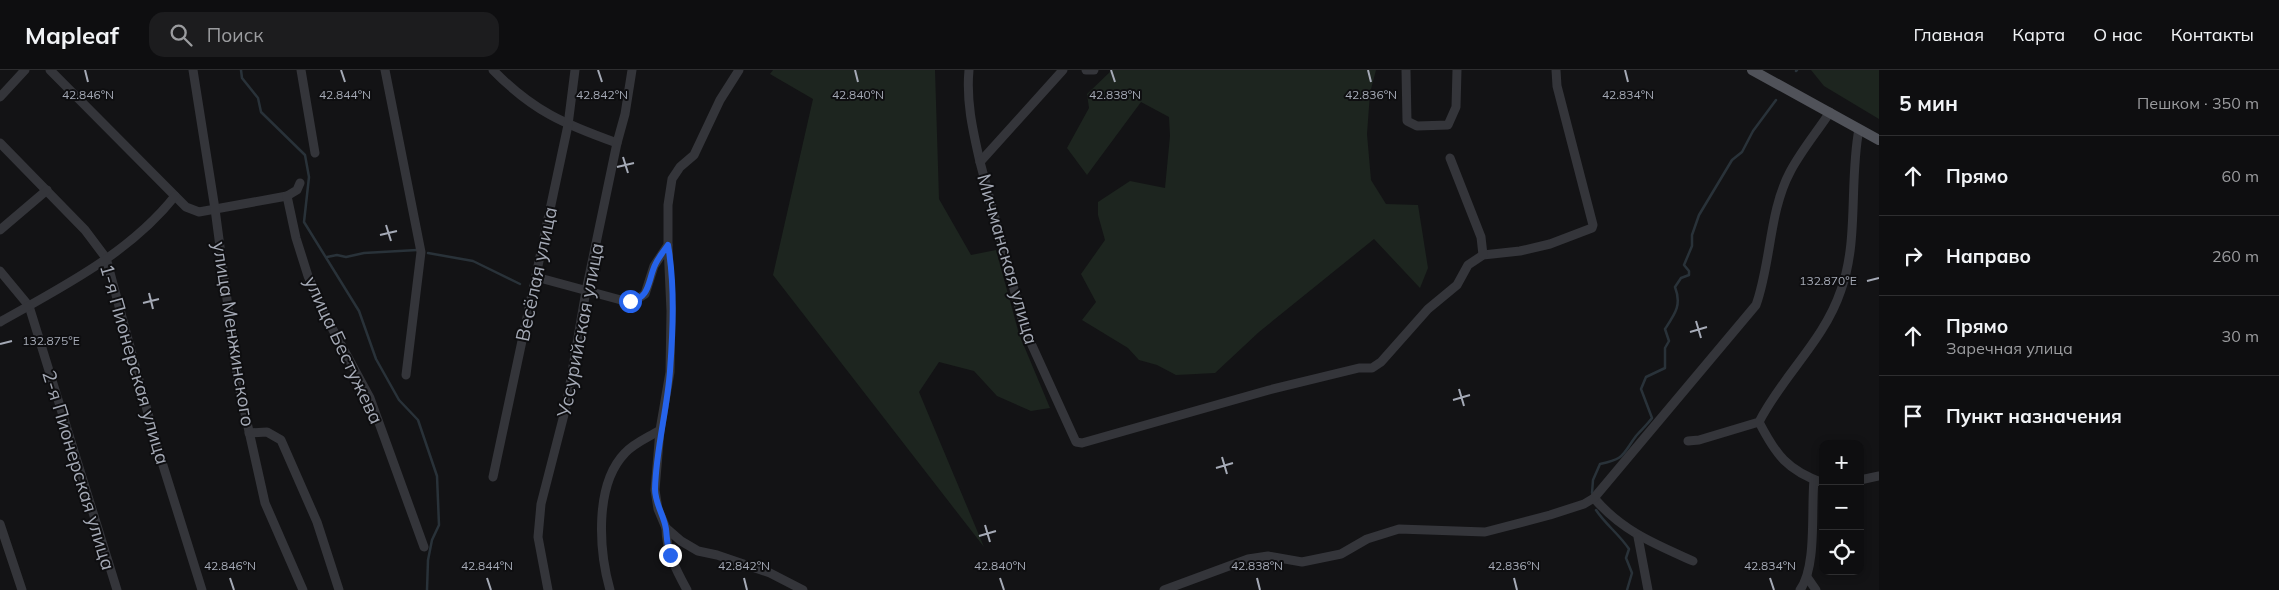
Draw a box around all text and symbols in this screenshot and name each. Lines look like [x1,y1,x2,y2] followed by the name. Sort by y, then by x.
[149,12,499,57] search box
[25,20,119,50] text: Mapleaf
[167,21,195,49] icon: search
[207,23,263,47] text: Поиск
[1914,23,1984,46] text: Главная
[2012,23,2065,46] text: Карта
[2093,23,2143,46] text: О нас
[2171,23,2254,46] text: Контакты
[62,87,114,102] text: 42.846°N
[319,87,371,102] text: 42.844°N
[576,87,628,102] text: 42.842°N
[832,87,884,102] text: 42.840°N
[1089,87,1141,102] text: 42.838°N
[1345,87,1397,102] text: 42.836°N
[1602,87,1654,102] text: 42.834°N
[1899,90,1958,116] text: 5 мин
[2137,93,2259,113] text: Пешком · 350 m
[1899,162,1927,190] icon: ahead
[1946,164,2008,188] text: Прямо
[2222,166,2259,186] text: 60 m
[972,171,1044,347] street label: Мичманская улица
[510,204,562,344] street label: Весёлая улица
[208,240,260,428] street label: улица Менжинского
[551,241,609,420] street label: Уссурийская улица
[1899,242,1927,270] icon: right
[1946,244,2031,268] text: Направо
[2212,246,2259,266] text: 260 m
[95,261,175,467] street label: 1-я Пионерская улица
[299,272,389,428] street label: улица Бестужева
[1799,273,1857,288] text: 132.870°E
[619,290,642,313] route start
[1946,314,2008,338] text: Прямо
[1899,322,1927,350] icon: ahead
[2222,326,2259,346] text: 30 m
[22,333,80,348] text: 132.875°E
[1946,338,2073,358] text: Заречная улица
[37,367,121,573] street label: 2-я Пионерская улица
[1899,402,1927,430] icon: arrive
[1946,404,2122,428] text: Пункт назначения
[1819,440,1864,575] map controls
[1819,440,1864,485] button: +
[1819,485,1864,530] button: −
[1819,530,1864,575] button: locate
[659,544,682,567] route end
[204,558,256,573] text: 42.846°N
[461,558,513,573] text: 42.844°N
[718,558,770,573] text: 42.842°N
[974,558,1026,573] text: 42.840°N
[1231,558,1283,573] text: 42.838°N
[1488,558,1540,573] text: 42.836°N
[1744,558,1796,573] text: 42.834°N

